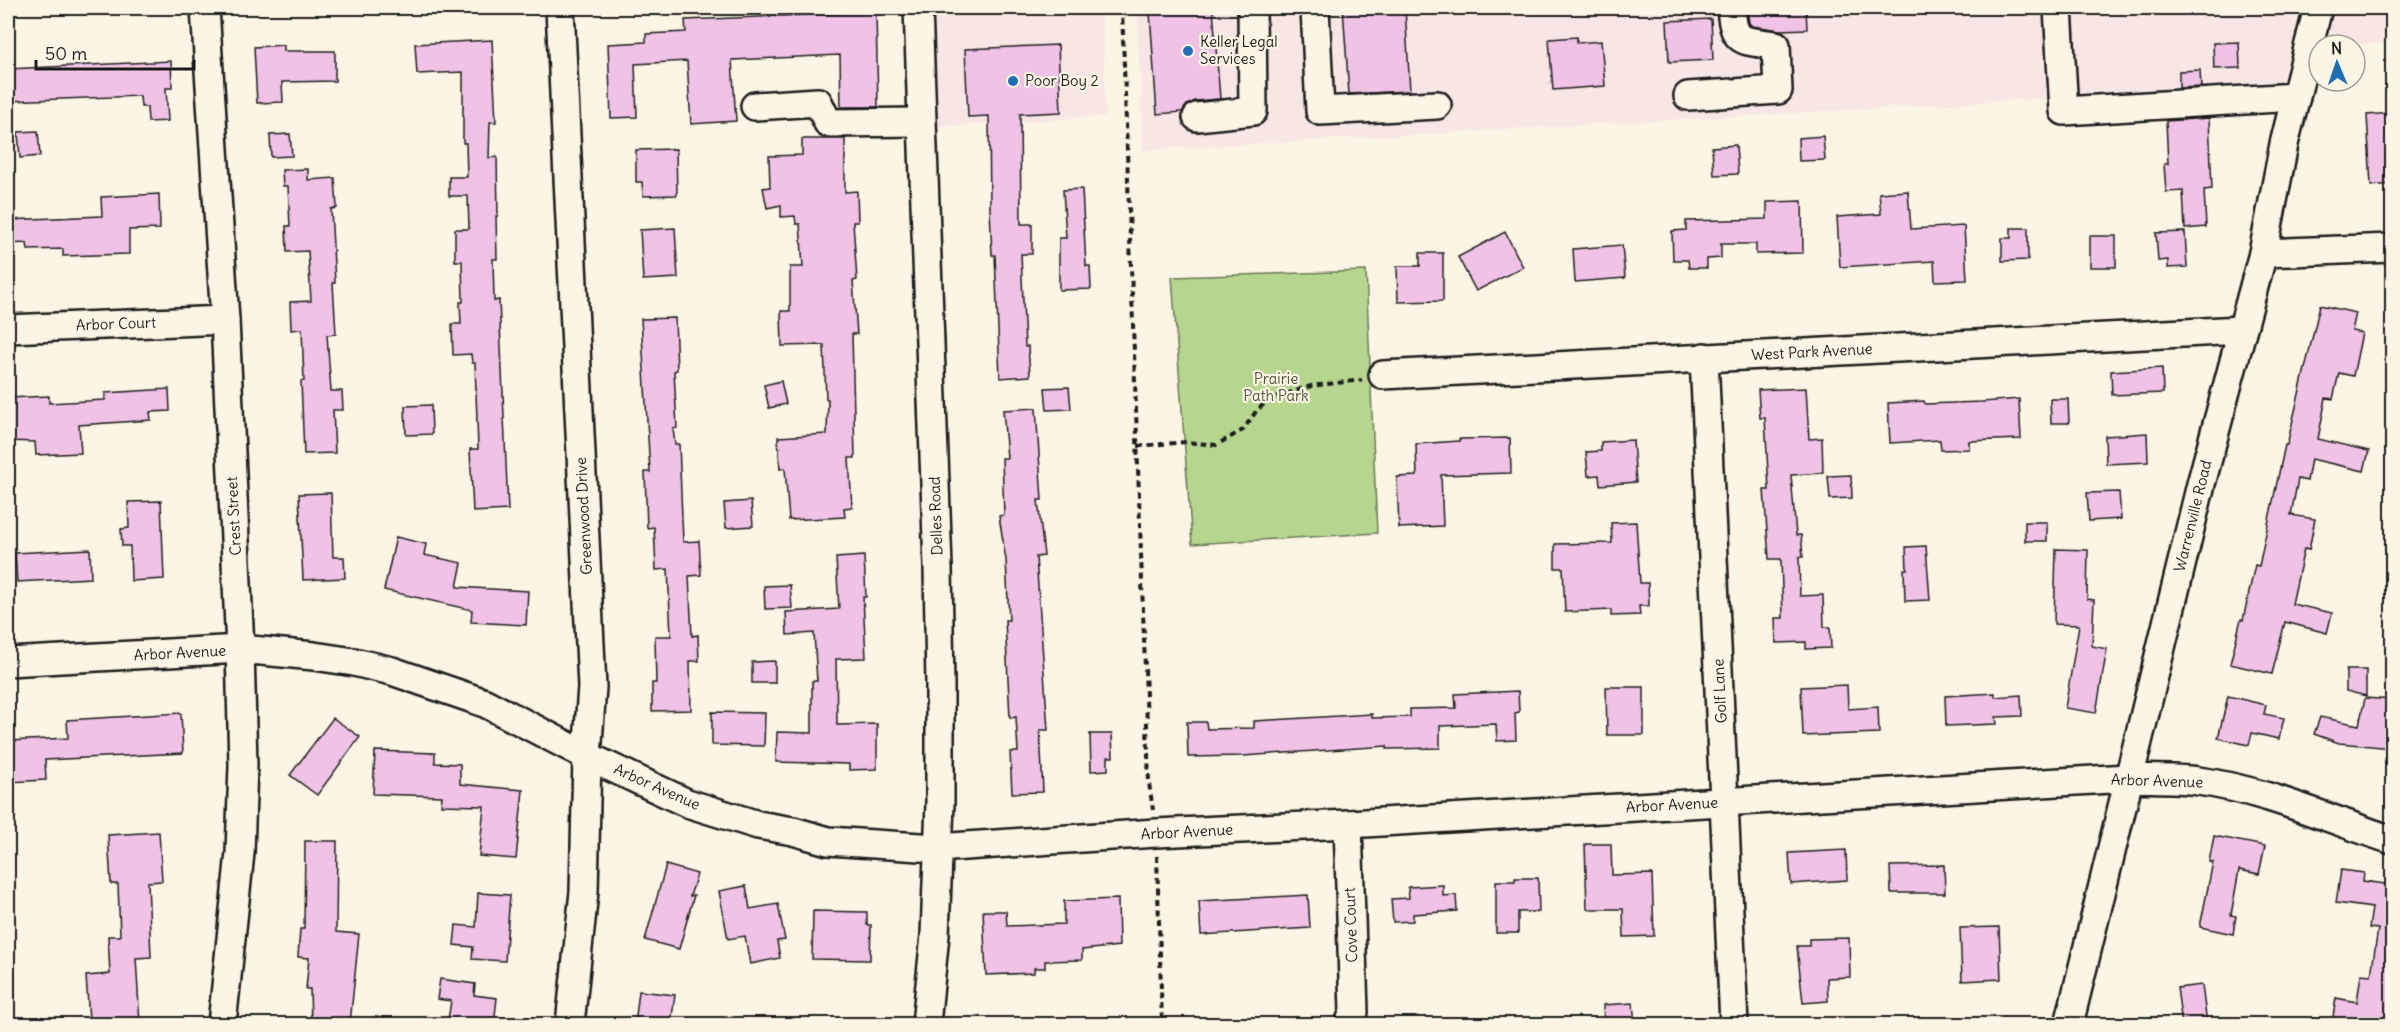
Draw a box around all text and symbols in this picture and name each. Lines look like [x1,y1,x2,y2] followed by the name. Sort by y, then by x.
[1200,32,1278,68] place label: Keller Legal Services
[36,33,194,71] scale bar
[2307,33,2367,93] north arrow
[2331,38,2342,58] text: N
[45,42,87,65] text: 50 m
[1181,44,1195,58] marker: Keller Legal Services
[1025,71,1099,90] place label: Poor Boy 2
[1006,74,1020,88] marker: Poor Boy 2
[76,313,156,334] street label: Arbor Court
[1751,339,1873,364] street label: West Park Avenue
[1243,369,1309,405] park label: Prairie Path Park
[571,457,596,575] street label: Greenwood Drive
[2169,458,2216,574] street label: Warrenville Road
[222,476,245,556] street label: Crest Street
[925,476,946,556] street label: Delles Road
[133,641,227,664] street label: Arbor Avenue
[1708,658,1731,724] street label: Golf Lane
[611,759,703,814] street label: Arbor Avenue
[2110,769,2204,792] street label: Arbor Avenue
[1625,793,1719,816] street label: Arbor Avenue
[1140,820,1234,843] street label: Arbor Avenue
[1340,887,1361,963] street label: Cove Court

